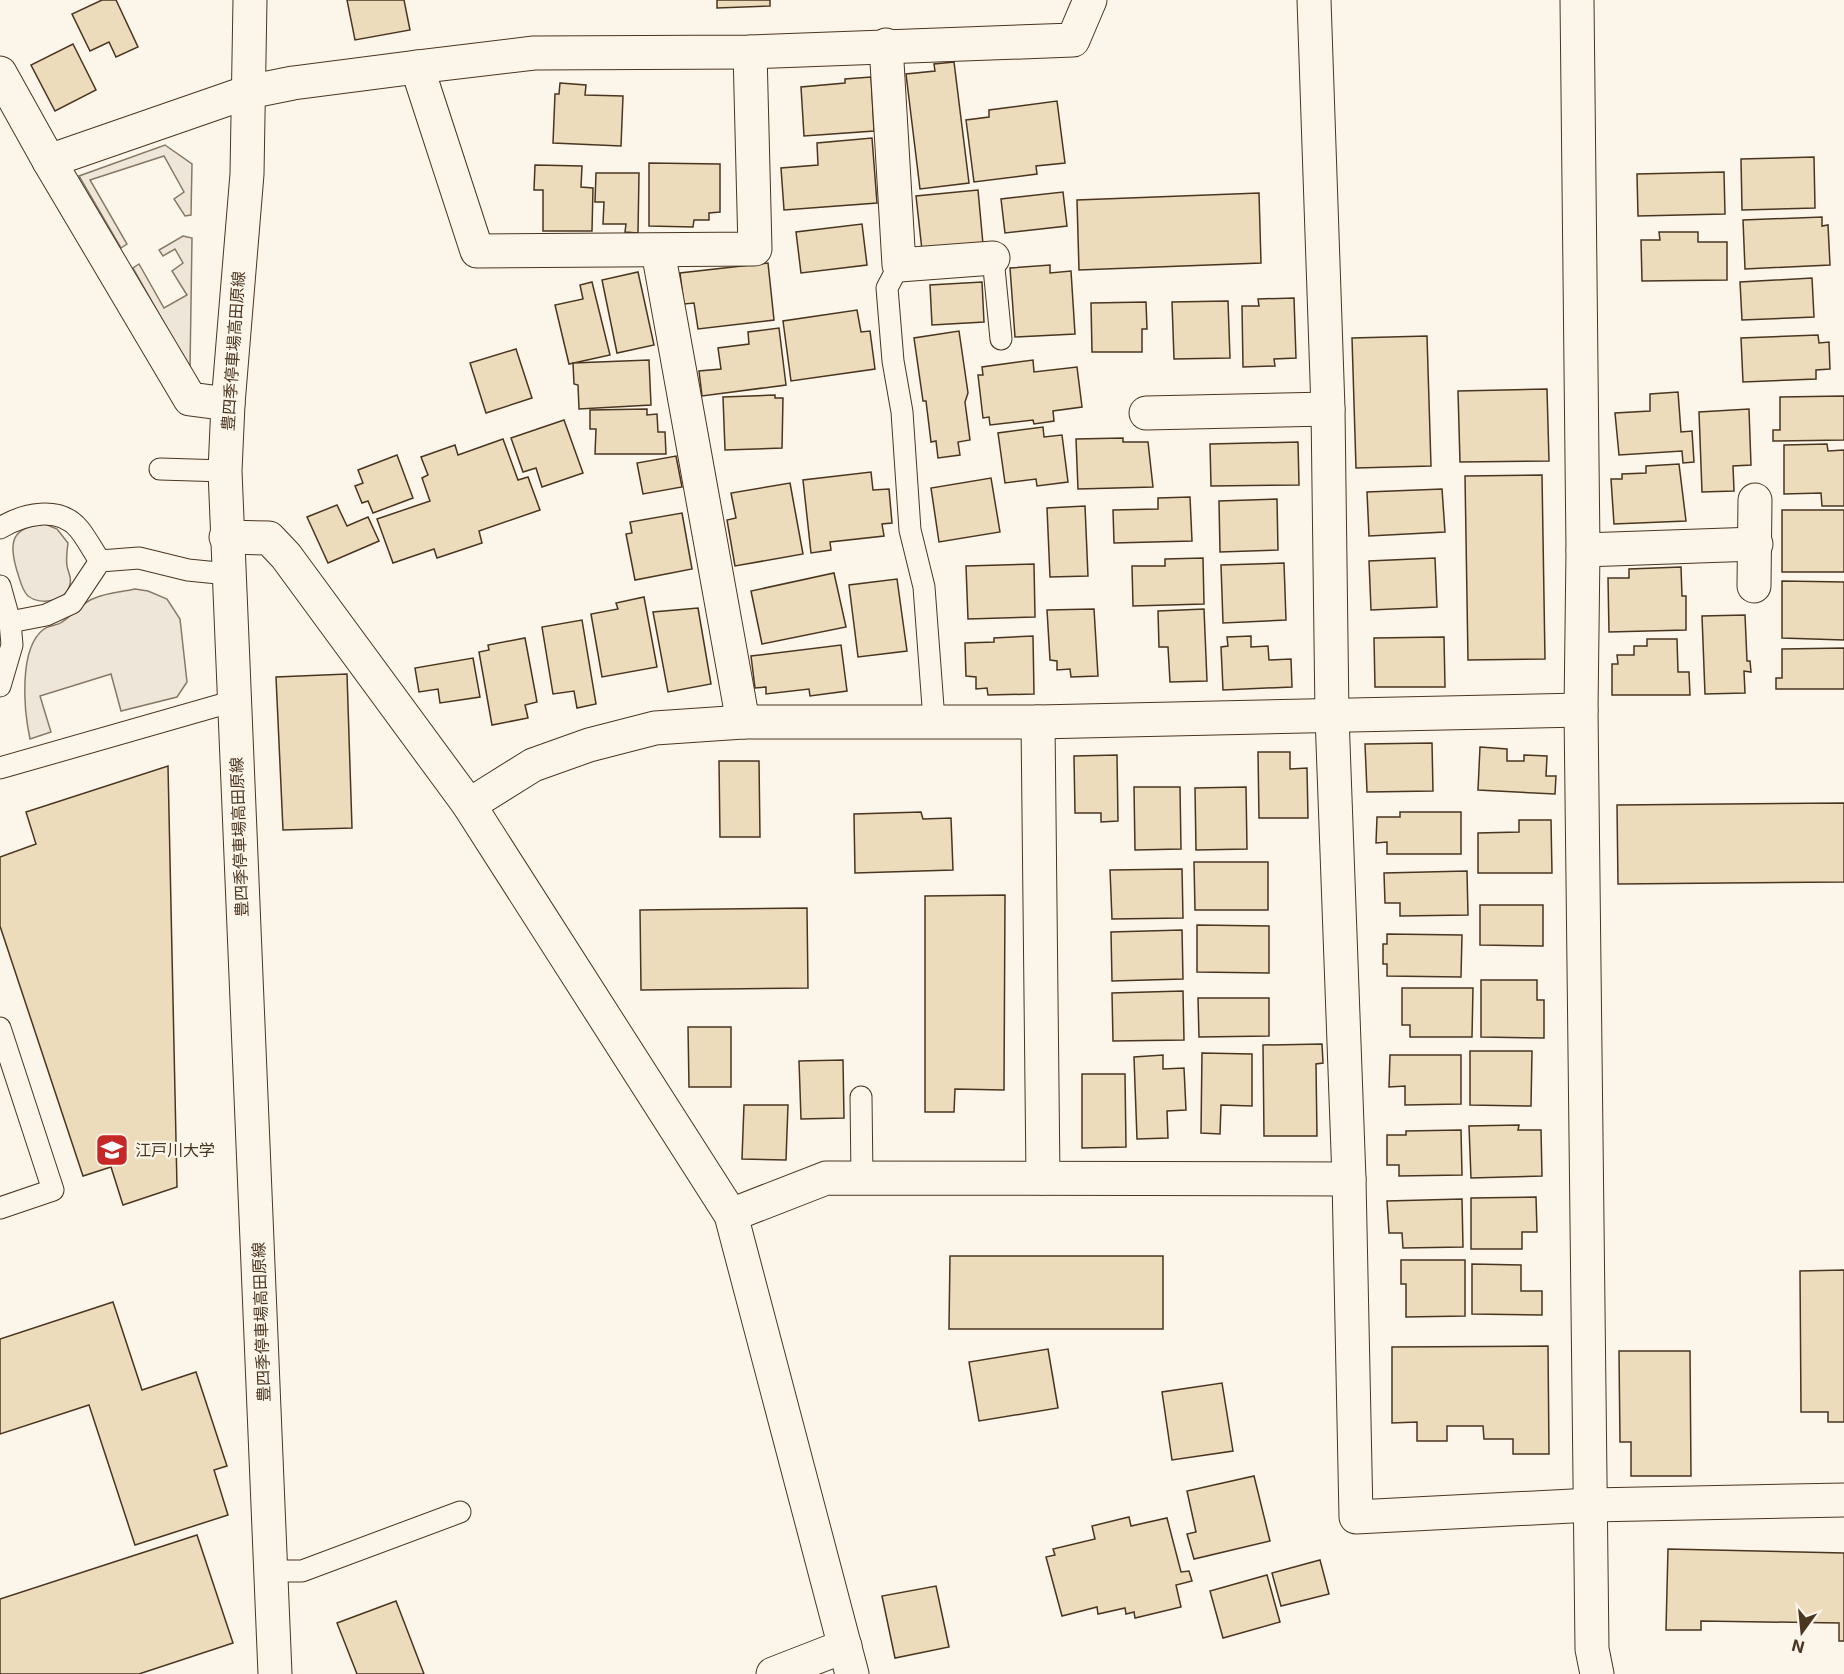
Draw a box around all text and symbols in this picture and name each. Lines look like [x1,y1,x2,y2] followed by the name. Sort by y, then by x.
[217,270,249,432] street label: 豊四季停車場高田原線
[226,757,252,917] street label: 豊四季停車場高田原線
[94,1132,130,1168] school or university icon: 江戸川大学
[135,1140,215,1160] place label: 江戸川大学
[248,1242,274,1402] street label: 豊四季停車場高田原線
[1772,1602,1832,1662] north arrow
[1790,1635,1807,1658] text: N

